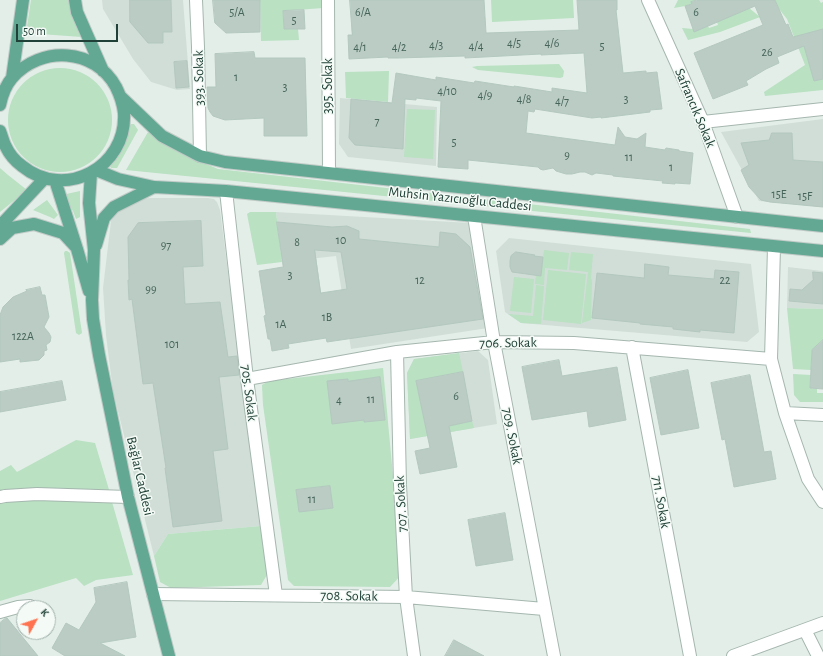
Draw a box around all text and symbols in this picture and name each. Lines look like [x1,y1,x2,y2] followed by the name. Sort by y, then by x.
[229,5,245,19] house number: 5/A
[355,5,371,19] house number: 6/A
[693,5,699,19] house number: 6
[291,13,297,27] house number: 5
[18,16,120,42] scale bar
[23,25,46,37] text: 50 m
[507,36,521,50] house number: 4/5
[545,36,559,50] house number: 4/6
[429,38,443,52] house number: 4/3
[469,39,483,53] house number: 4/4
[599,39,605,53] house number: 5
[353,40,367,54] house number: 4/1
[392,40,406,54] house number: 4/2
[761,45,773,59] house number: 26
[190,50,208,106] street label: 393. Sokak
[320,58,336,114] street label: 395. Sokak
[671,66,719,150] street label: Safrancık Sokak
[234,70,238,84] house number: 1
[283,80,287,94] house number: 3
[437,84,457,98] house number: 4/10
[478,88,492,102] house number: 4/9
[517,92,531,106] house number: 4/8
[624,92,628,106] house number: 3
[555,94,569,108] house number: 4/7
[374,114,380,128] house number: 7
[451,135,457,149] house number: 5
[564,148,570,162] house number: 9
[625,150,633,164] house number: 11
[669,160,673,174] house number: 1
[387,183,533,215] street label: Muhsin Yazıcıoğlu Caddesi
[772,187,786,201] house number: 15E
[798,189,812,203] house number: 15F
[336,233,346,247] house number: 10
[294,235,300,249] house number: 8
[161,238,171,252] house number: 97
[288,268,292,282] house number: 3
[415,273,425,287] house number: 12
[720,273,730,287] house number: 22
[145,282,157,296] house number: 99
[322,310,332,324] house number: 1B
[275,317,287,331] house number: 1A
[12,329,34,343] house number: 122A
[479,334,537,352] street label: 706. Sokak
[165,337,179,351] house number: 101
[237,364,261,422] street label: 705. Sokak
[453,389,459,403] house number: 6
[367,392,375,406] house number: 11
[336,393,342,407] house number: 4
[498,406,526,466] street label: 709. Sokak
[123,435,157,517] street label: Bağlar Caddesi
[648,474,674,530] street label: 711. Sokak
[391,475,411,533] street label: 707. Sokak
[308,492,316,506] house number: 11
[320,587,378,605] street label: 708. Sokak
[16,600,56,640] north arrow
[39,607,51,619] text: K

